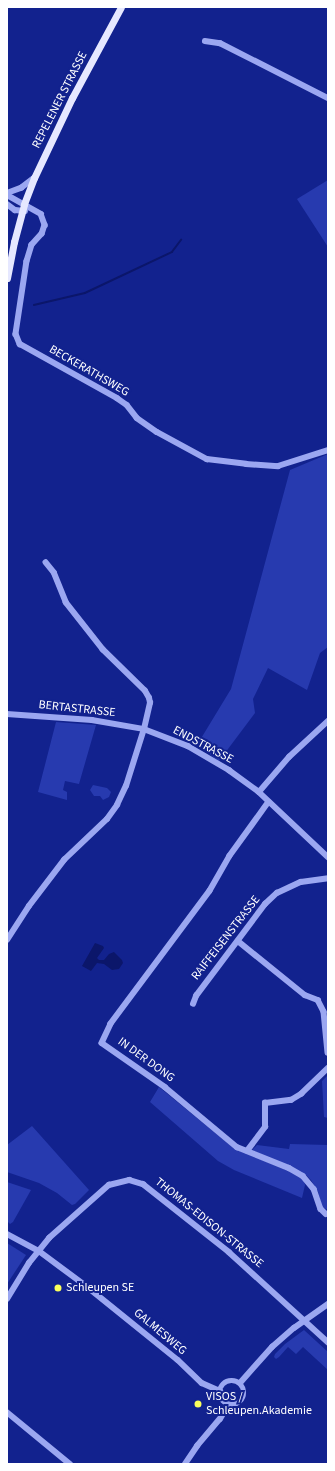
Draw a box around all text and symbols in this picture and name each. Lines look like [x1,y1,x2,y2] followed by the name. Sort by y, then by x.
[29,49,91,151] street label: REPELENER STRASSE
[46,342,132,400] street label: BECKERATHSWEG
[38,698,116,720] street label: BERTASTRASSE
[170,723,236,767] street label: ENDSTRASSE
[189,893,263,983] street label: RAIFFEISENSTRASSE
[115,1035,177,1085] street label: IN DER DONG
[152,1175,266,1271] street label: THOMAS-EDISON-STRASSE
[66,1281,134,1295] place label: Schleupen SE
[53,1283,63,1293] marker: Schleupen SE
[131,1306,189,1358] street label: GALMESWEG
[206,1390,312,1418] place label: VISOS / Schleupen.Akademie
[193,1399,203,1409] marker: VISOS / Schleupen.Akademie

